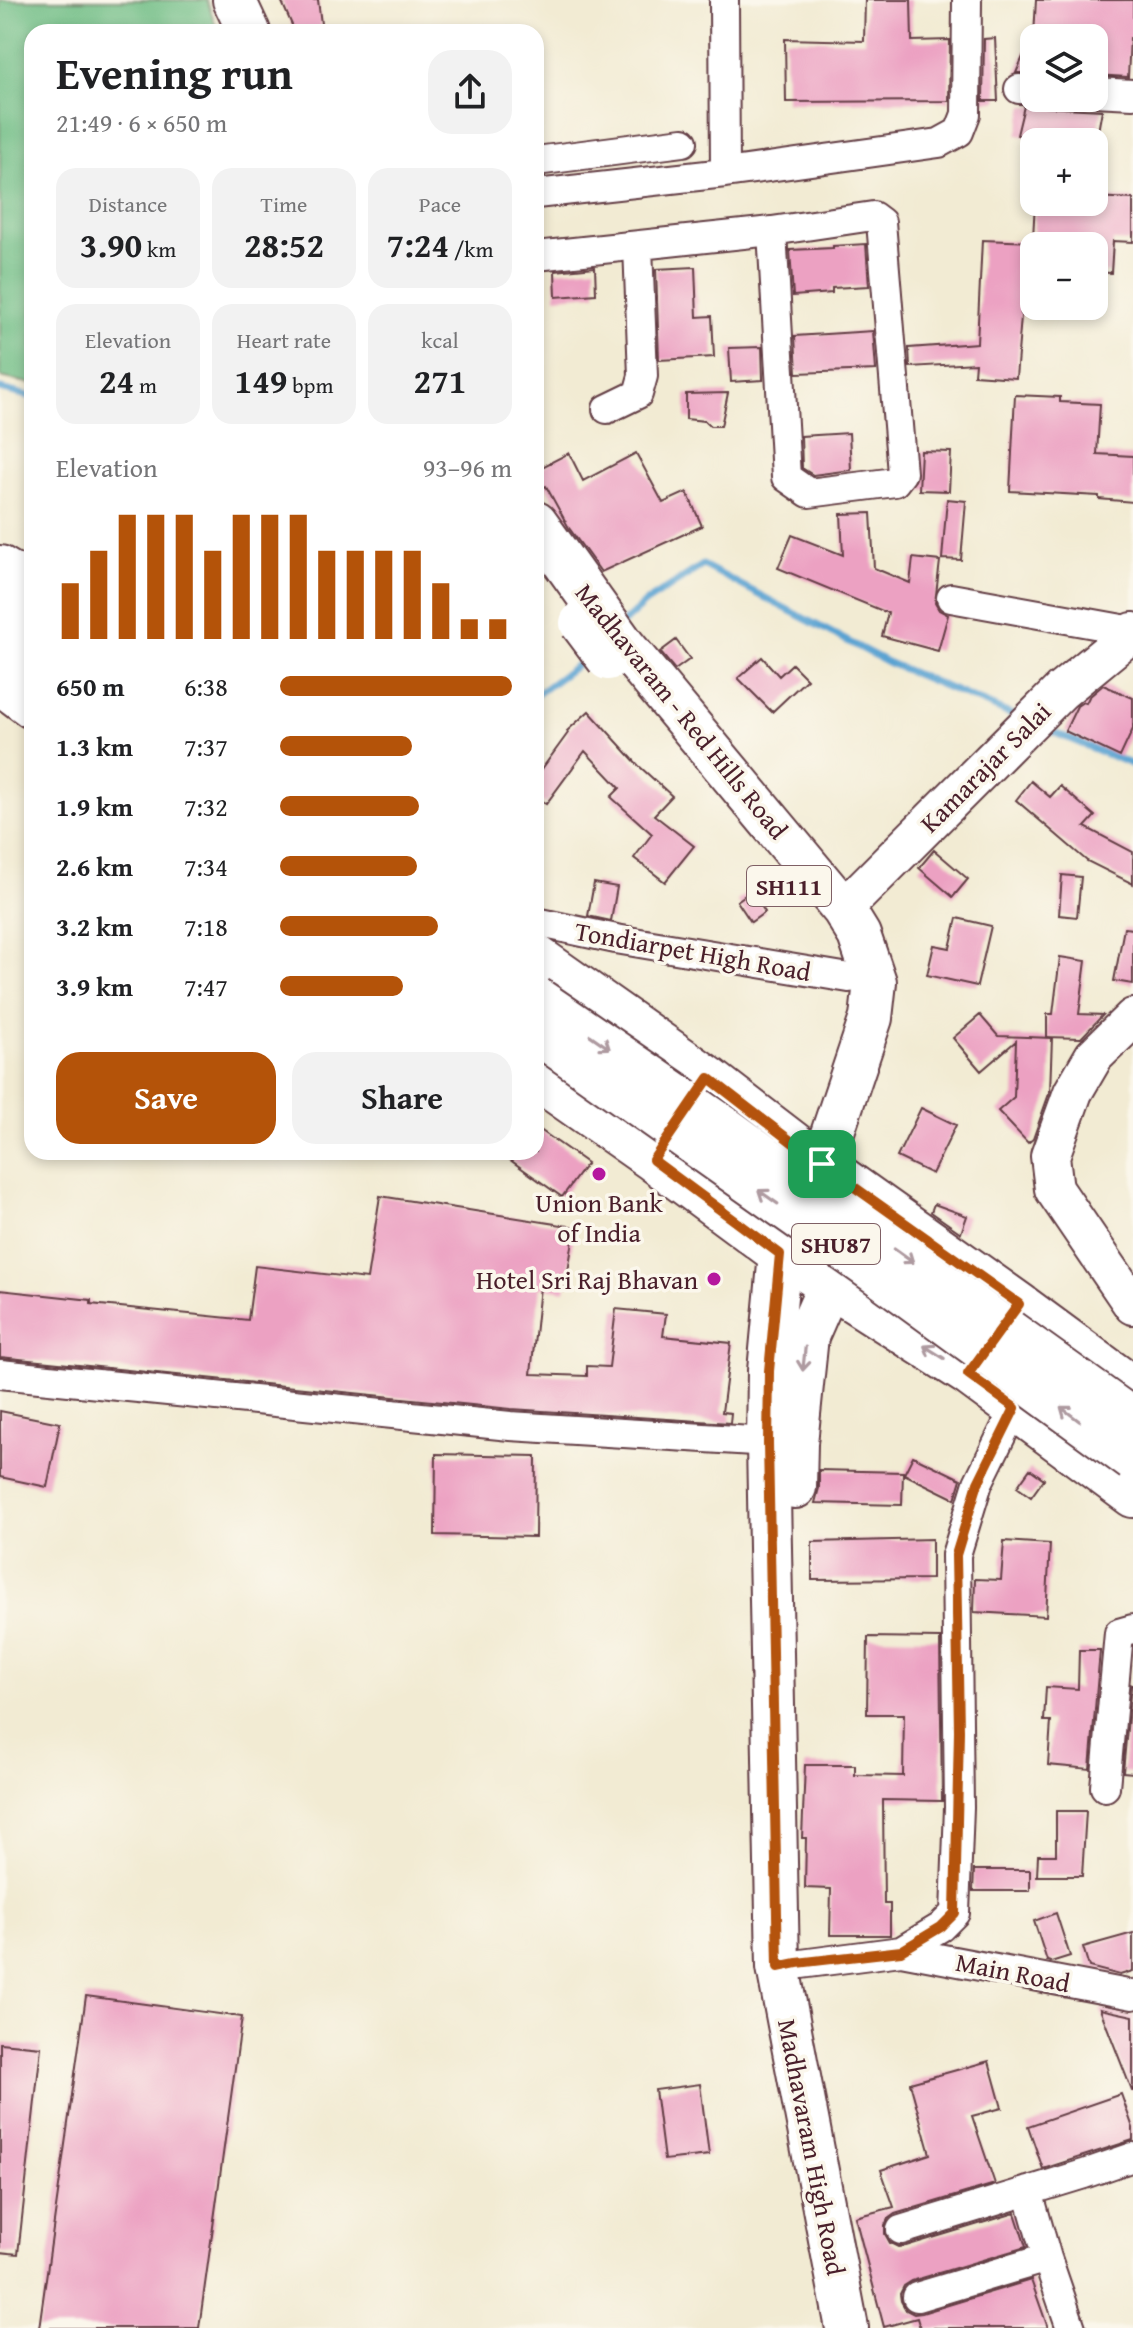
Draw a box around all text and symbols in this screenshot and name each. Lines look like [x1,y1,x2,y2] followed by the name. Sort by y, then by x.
[1020,24,1108,320] map controls
[1020,24,1108,112] button: layers
[56,41,293,105] text: Evening run
[428,50,512,134] button: share
[56,103,227,142] text: 21:49 · 6 × 650 m
[1020,128,1108,216] button: +
[89,188,167,220] text: Distance
[261,188,307,220] text: Time
[419,188,461,220] text: Pace
[80,220,142,269] text: 3.90
[244,220,324,269] text: 28:52
[387,220,449,269] text: 7:24
[1020,232,1108,320] button: −
[142,233,176,265] text: km
[449,233,493,265] text: /km
[85,324,171,356] text: Elevation
[237,324,331,356] text: Heart rate
[421,324,459,356] text: kcal
[99,356,134,405] text: 24
[235,356,287,405] text: 149
[414,356,466,405] text: 271
[134,369,157,401] text: m
[287,369,333,401] text: bpm
[56,448,158,487] text: Elevation
[423,448,512,487] text: 93–96 m
[566,575,798,847] street label: Madhavaram - Red Hills Road
[56,667,124,706] text: 650 m
[184,667,228,706] text: 6:38
[911,693,1059,841] street label: Kamarajar Salai
[56,727,133,766] text: 1.3 km
[184,727,228,766] text: 7:37
[56,787,133,826] text: 1.9 km
[184,787,228,826] text: 7:32
[56,847,133,886] text: 2.6 km
[184,847,228,886] text: 7:34
[747,866,831,906] road number: SH111
[56,907,133,946] text: 3.2 km
[184,907,228,946] text: 7:18
[572,911,814,991] street label: Tondiarpet High Road
[56,967,133,1006] text: 3.9 km
[184,967,228,1006] text: 7:47
[589,1034,611,1050] one-way arrow
[56,1052,276,1144] button: Save
[292,1052,512,1144] button: Share
[788,1130,856,1198] pin
[800,1142,844,1186] icon: arrive
[590,1165,608,1183] marker: Union Bank of India
[535,1183,664,1252] place label: Union Bank of India
[757,1189,779,1205] one-way arrow
[792,1224,880,1264] road number: SHU87
[893,1248,915,1264] one-way arrow
[476,1260,698,1299] place label: Hotel Sri Raj Bhavan
[705,1270,723,1288] marker: Hotel Sri Raj Bhavan
[923,1343,945,1360] one-way arrow
[797,1345,812,1372] one-way arrow
[1059,1406,1081,1423] one-way arrow
[953,1942,1074,2002] street label: Main Road
[768,2015,856,2279] street label: Madhavaram High Road

